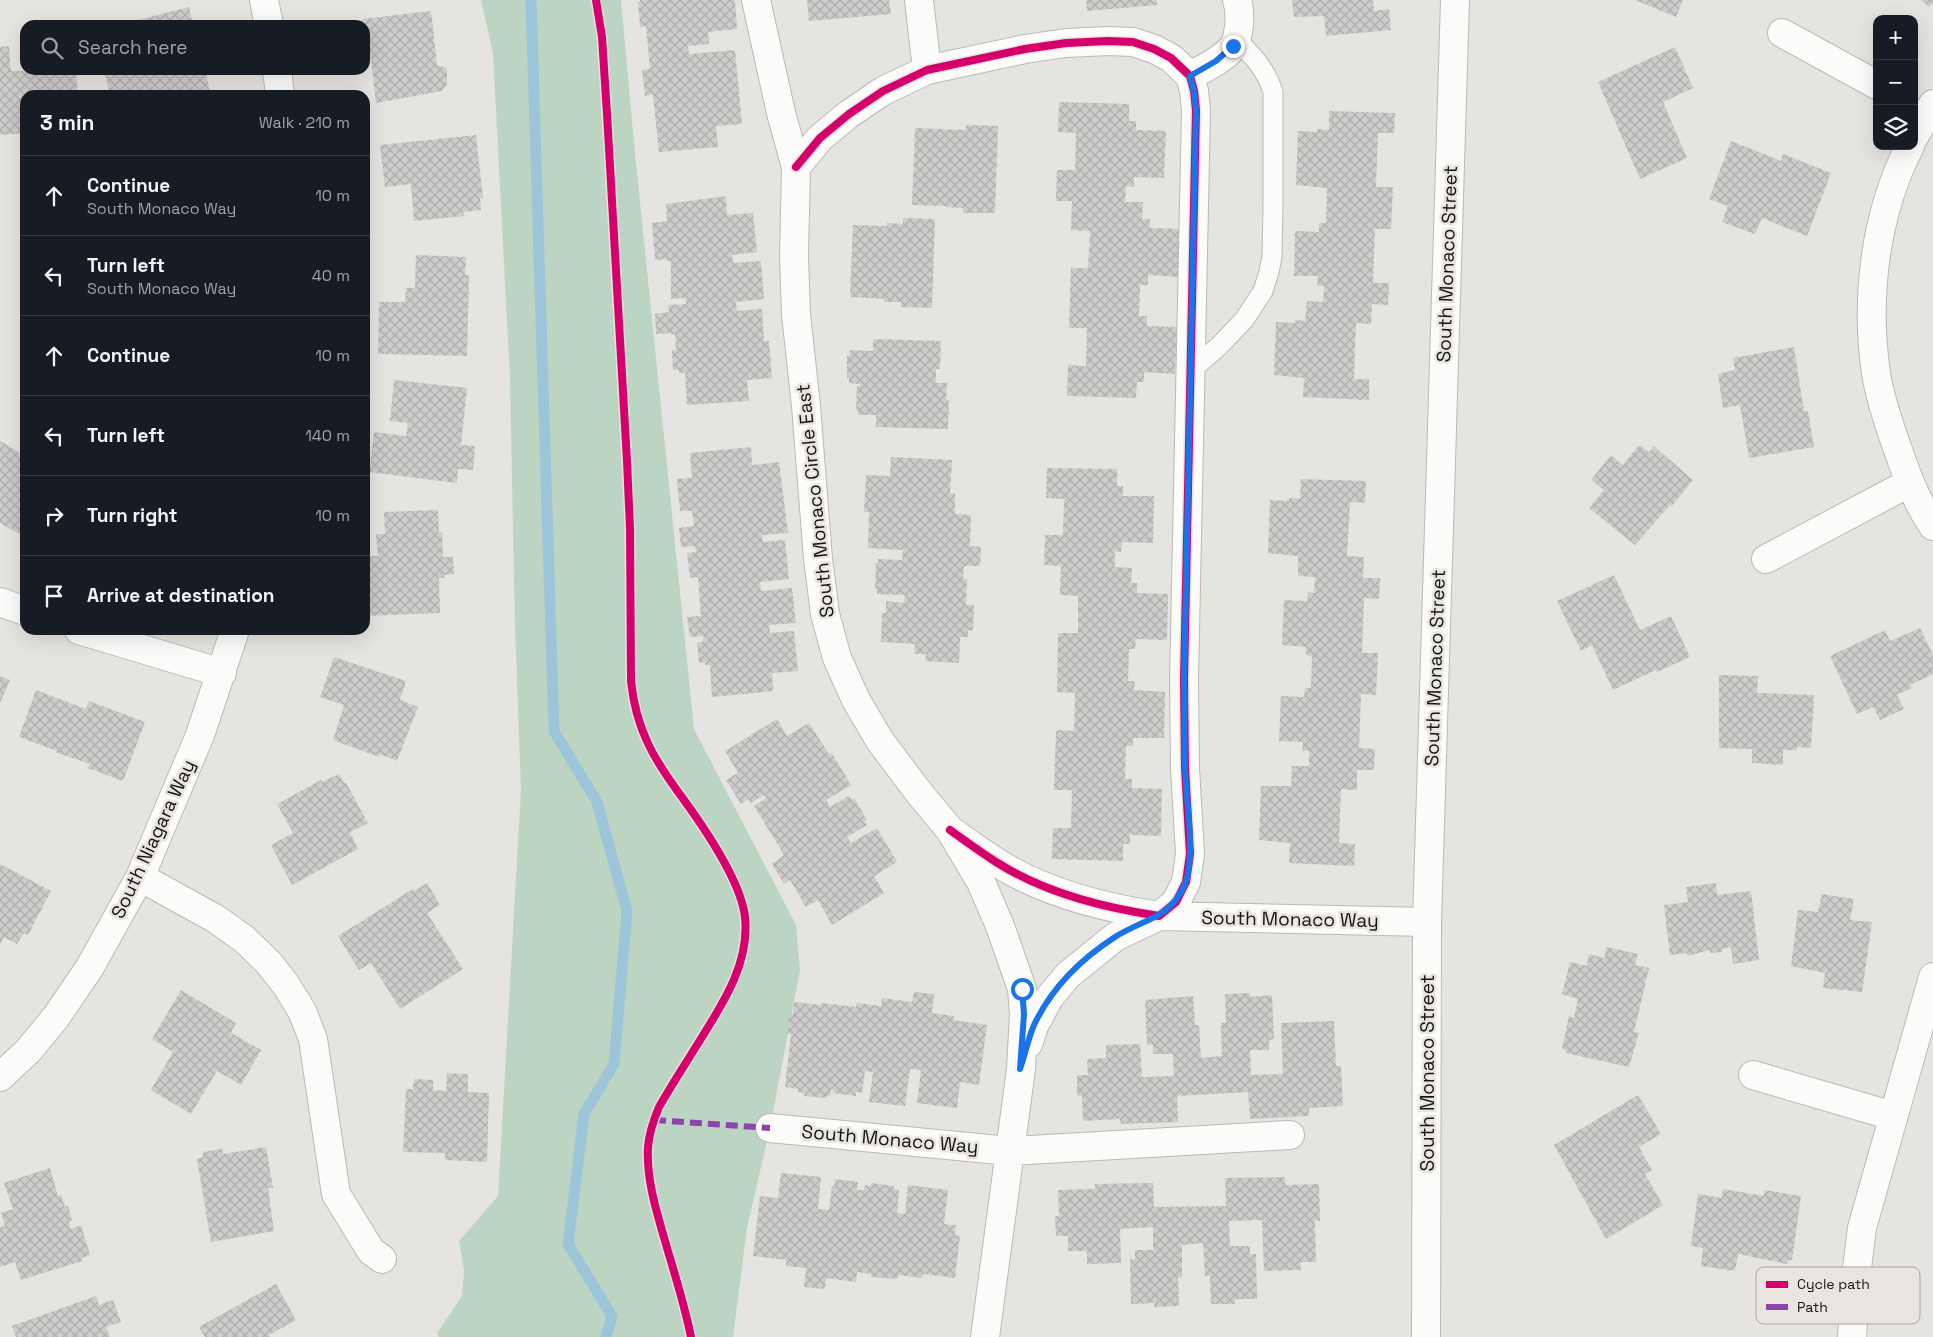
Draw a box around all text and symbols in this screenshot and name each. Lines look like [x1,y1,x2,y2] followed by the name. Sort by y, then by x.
[1873,15,1918,150] map controls
[1873,15,1918,60] button: +
[20,20,370,75] search box
[38,34,66,62] icon: search
[78,35,188,60] text: Search here
[1222,35,1245,58] route end
[1873,60,1918,105] button: −
[1873,105,1918,150] button: layers
[40,109,95,136] text: 3 min
[259,112,350,133] text: Walk · 210 m
[1431,165,1463,363] street label: South Monaco Street
[87,173,170,198] text: Continue
[40,182,68,210] icon: ahead
[315,185,350,206] text: 10 m
[87,198,236,219] text: South Monaco Way
[87,253,165,278] text: Turn left
[40,262,68,290] icon: left
[312,265,350,286] text: 40 m
[87,278,236,299] text: South Monaco Way
[40,342,68,370] icon: ahead
[87,343,170,368] text: Continue
[315,345,350,366] text: 10 m
[790,383,840,619] street label: South Monaco Circle East
[40,422,68,450] icon: left
[87,423,165,448] text: Turn left
[305,425,350,446] text: 140 m
[40,502,68,530] icon: right
[87,503,177,528] text: Turn right
[315,505,350,526] text: 10 m
[1419,569,1451,767] street label: South Monaco Street
[40,582,68,610] icon: arrive
[87,583,275,608] text: Arrive at destination
[105,755,201,923] street label: South Niagara Way
[1201,905,1379,933] street label: South Monaco Way
[1415,975,1440,1171] street label: South Monaco Street
[1011,978,1034,1001] route start
[801,1119,979,1159] street label: South Monaco Way
[1756,1267,1920,1324] legend
[1797,1275,1870,1293] text: Cycle path
[1797,1298,1828,1316] text: Path

